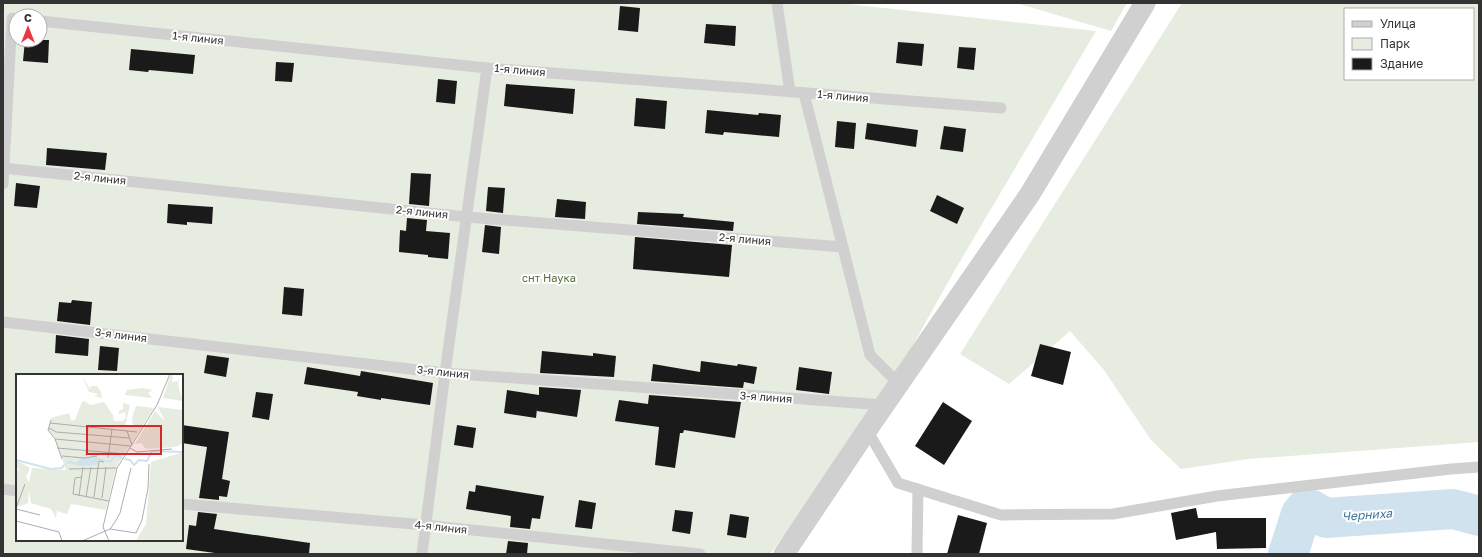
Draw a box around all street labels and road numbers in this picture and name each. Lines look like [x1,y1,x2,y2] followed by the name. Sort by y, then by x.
[172,28,224,47] street label: 1-я линия
[494,61,546,78] street label: 1-я линия
[817,87,869,104] street label: 1-я линия
[73,168,127,187] street label: 2-я линия
[395,202,449,221] street label: 2-я линия
[718,230,772,247] street label: 2-я линия
[94,325,148,344] street label: 3-я линия
[416,362,470,381] street label: 3-я линия
[739,388,793,405] street label: 3-я линия
[414,517,468,536] street label: 4-я линия

